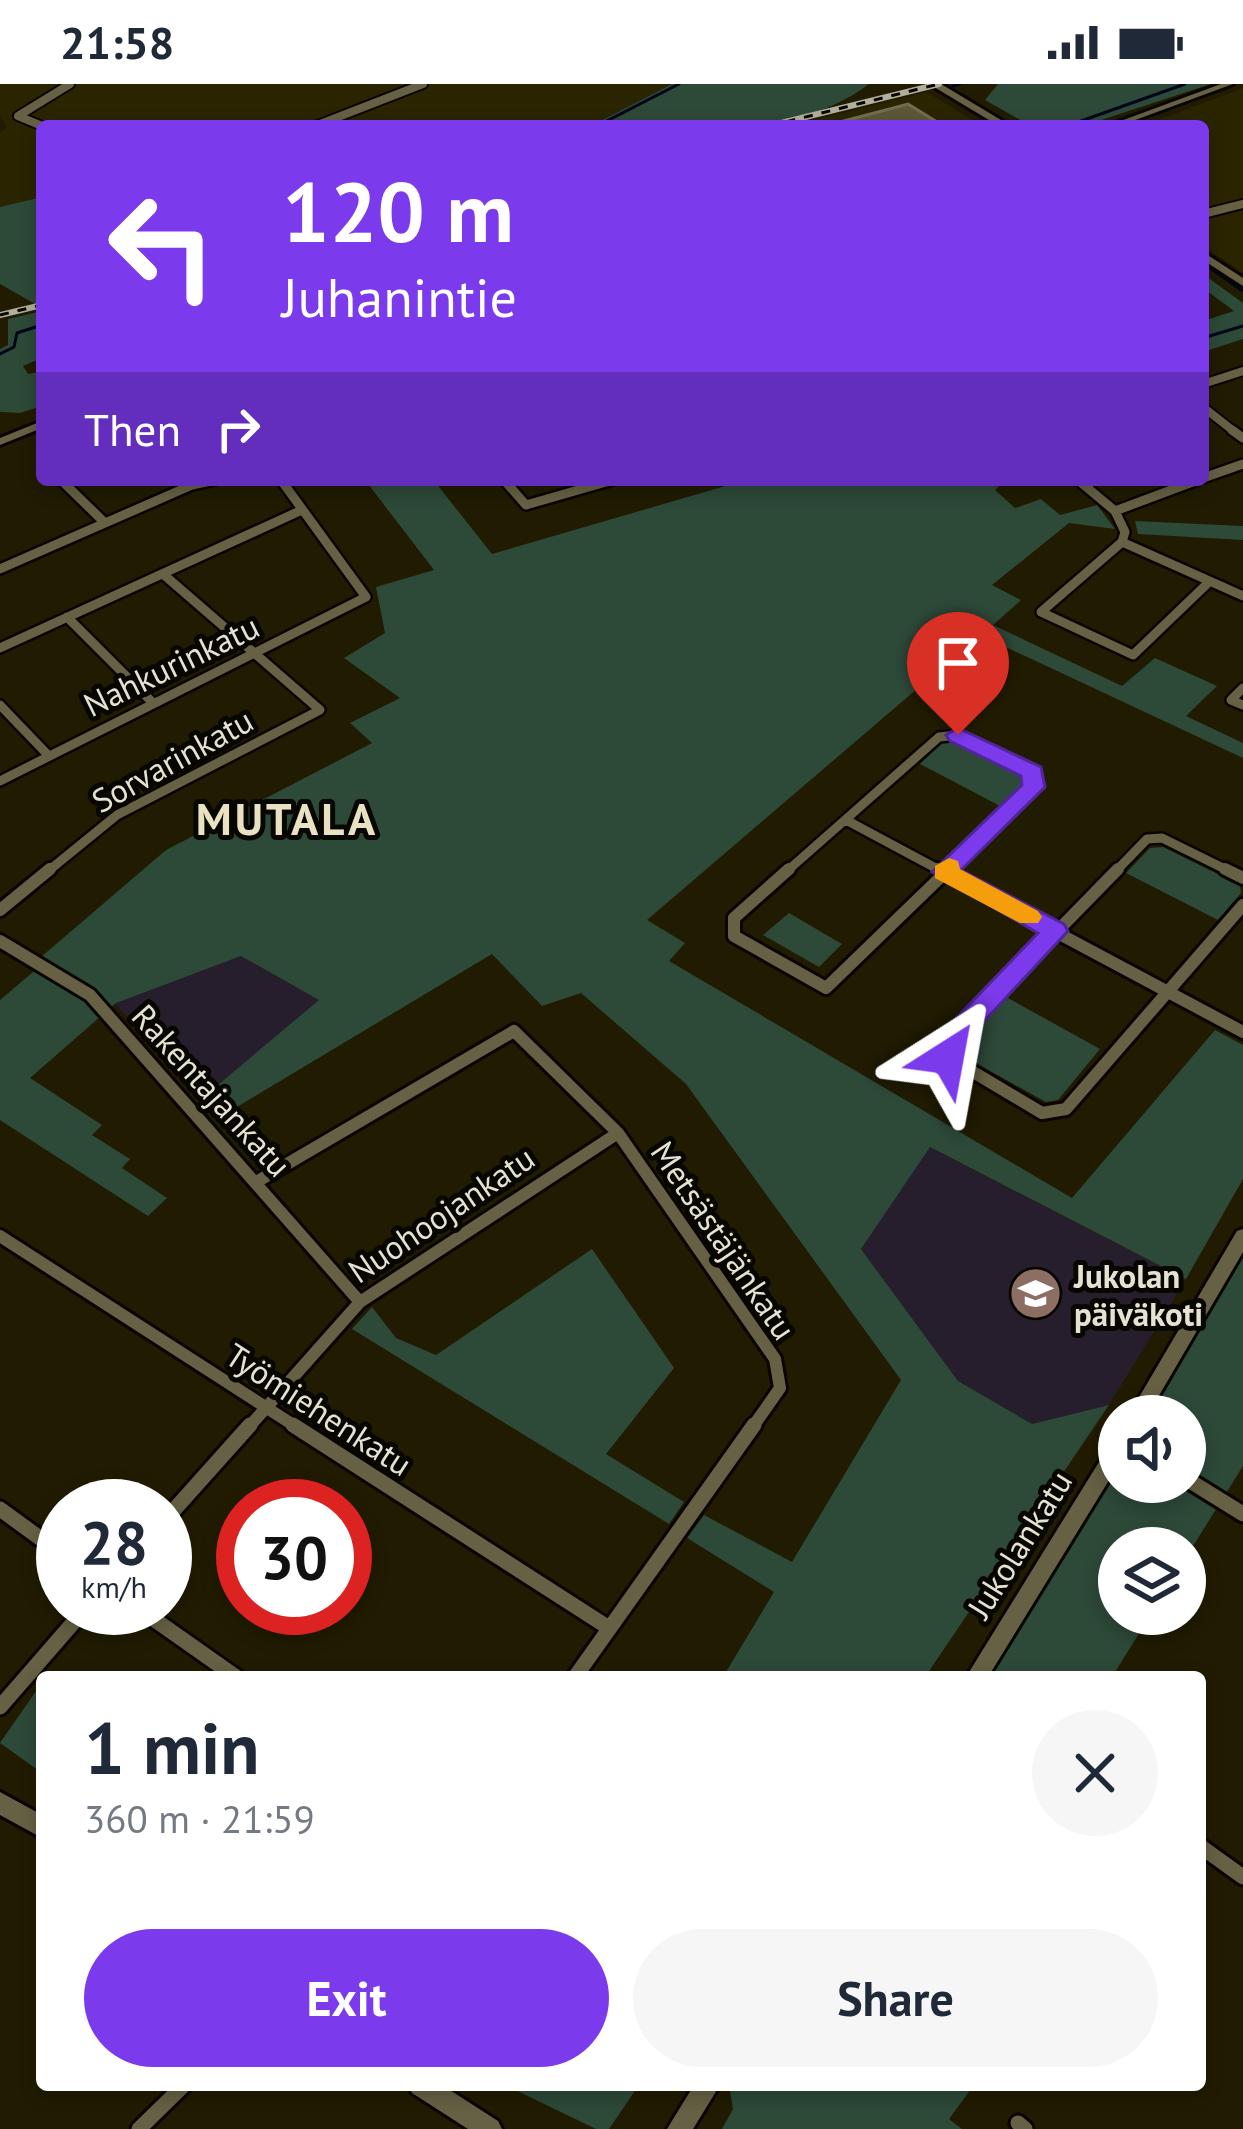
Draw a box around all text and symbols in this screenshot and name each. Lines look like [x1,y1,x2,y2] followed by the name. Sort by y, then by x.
[60,13,174,71] text: 21:58
[282,156,514,265] text: 120 m
[84,168,240,324] icon: left
[282,262,517,332] text: Juhanintie
[205,396,271,462] icon: right
[84,400,181,458] text: Then
[76,604,266,726] street label: Nahkurinkatu
[907,612,1009,735] pin
[925,630,991,696] icon: arrive
[84,698,260,822] street label: Sorvarinkatu
[196,789,378,847] district label: MUTALA
[885,994,1011,1120] position arrow
[123,995,301,1185] street label: Rakentajankatu
[642,1133,806,1347] street label: Metsästäjänkatu
[340,1136,542,1292] street label: Nuohoojankatu
[1073,1254,1203,1335] place label: Jukolan päiväkoti
[1007,1266,1063,1322] school or university icon: Jukolan päiväkoti
[218,1333,420,1485] street label: Työmiehenkatu
[1098,1395,1206,1635] map controls
[1098,1395,1206,1503] button: sound
[956,1462,1081,1627] street label: Jukolankatu
[216,1479,372,1635] speed limit sign: 30
[80,1503,148,1581] text: 28
[1098,1527,1206,1635] button: layers
[81,1567,147,1606] text: km/h
[84,1701,260,1794] text: 1 min
[1032,1710,1158,1836] button: close
[84,1793,315,1844] text: 360 m · 21:59
[84,1929,609,2067] button: Exit
[633,1929,1158,2067] button: Share

